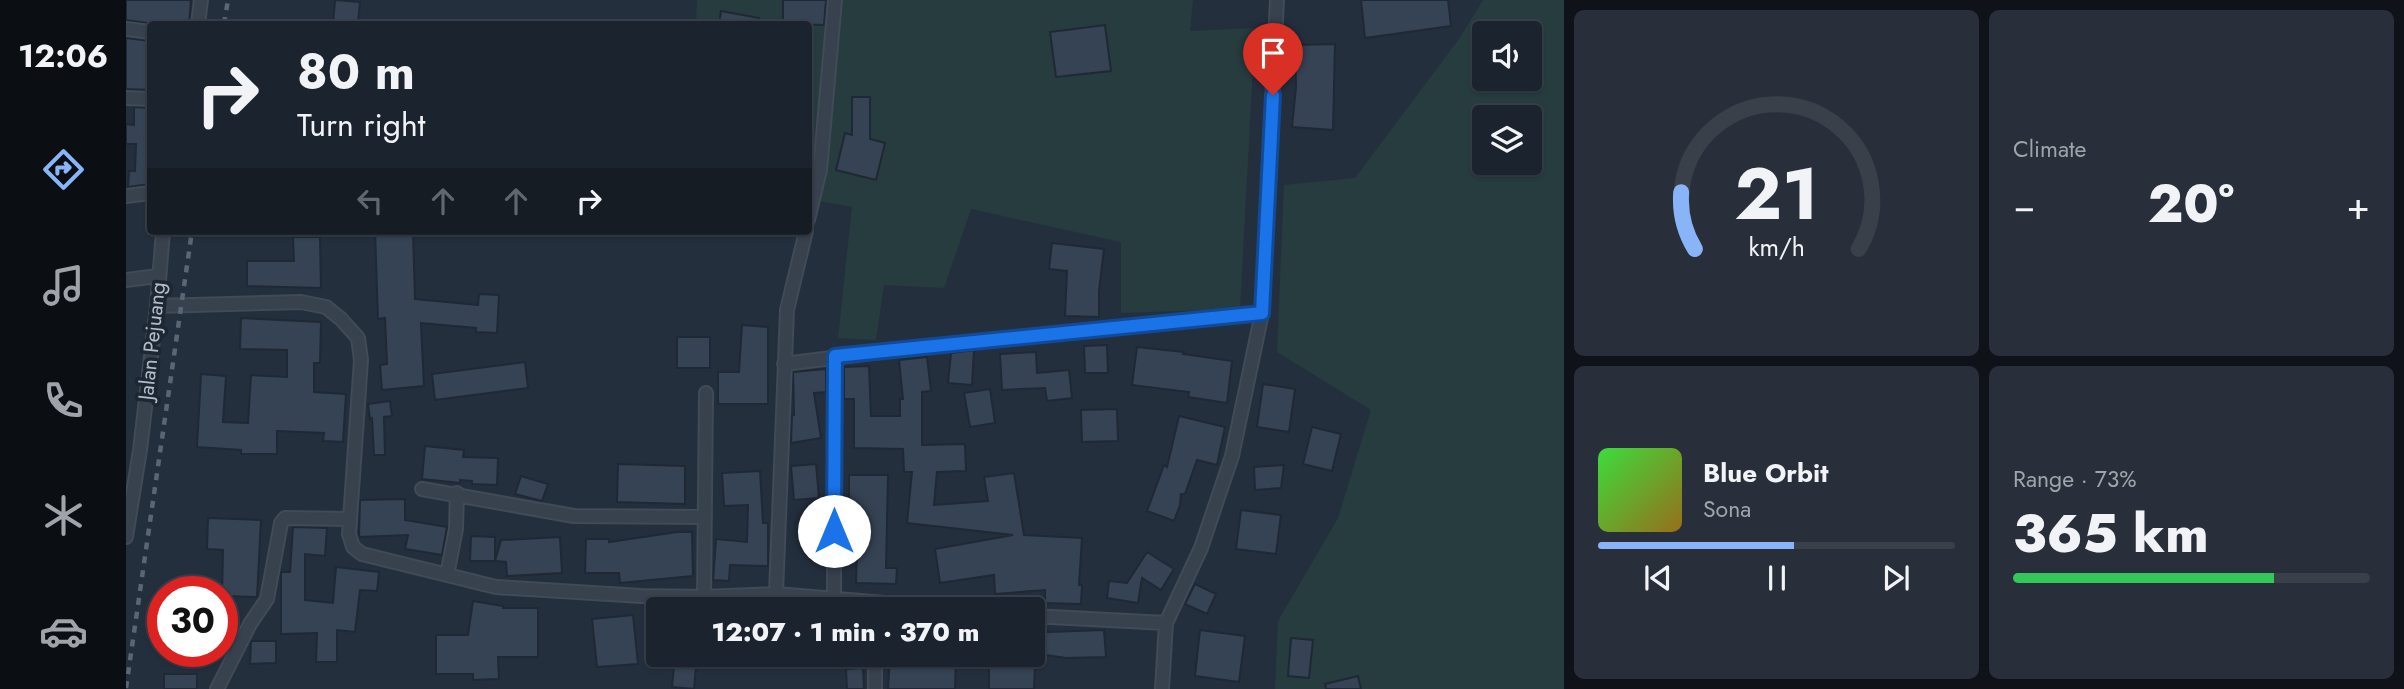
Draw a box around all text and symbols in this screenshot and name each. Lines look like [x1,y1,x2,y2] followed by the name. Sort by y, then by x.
[1472,21,1542,175] map controls
[1472,21,1542,91] button: sound
[1243,23,1303,95] pin
[18,33,108,79] text: 12:06
[1254,34,1292,72] icon: arrive
[297,37,415,107] text: 80 m
[182,49,273,140] icon: right
[297,102,426,148] text: Turn right
[1472,105,1542,175] button: layers
[2013,132,2086,166] text: Climate
[1734,141,1819,246] text: 21
[39,145,88,194] icon: directions
[2148,166,2234,242] text: 20°
[2013,178,2035,233] text: −
[2347,178,2370,233] text: +
[351,182,389,220] icon: left
[424,182,462,220] icon: ahead
[497,182,535,220] icon: ahead
[570,182,608,220] icon: right
[1748,229,1805,265] text: km/h
[39,261,88,310] icon: music
[131,281,173,404] street label: Jalan Pejuang
[39,376,88,425] icon: phone
[1703,454,1828,492] text: Blue Orbit
[2013,462,2137,496] text: Range · 73%
[39,491,88,540] icon: climate
[1703,492,1751,526] text: Sona
[797,494,871,568] position arrow
[2013,496,2208,572] text: 365 km
[1639,559,1677,597] icon: previous
[1758,559,1796,597] icon: pause
[1877,559,1915,597] icon: next
[147,576,238,667] speed limit sign: 30
[39,607,88,656] icon: car
[712,613,979,651] text: 12:07 · 1 min · 370 m

